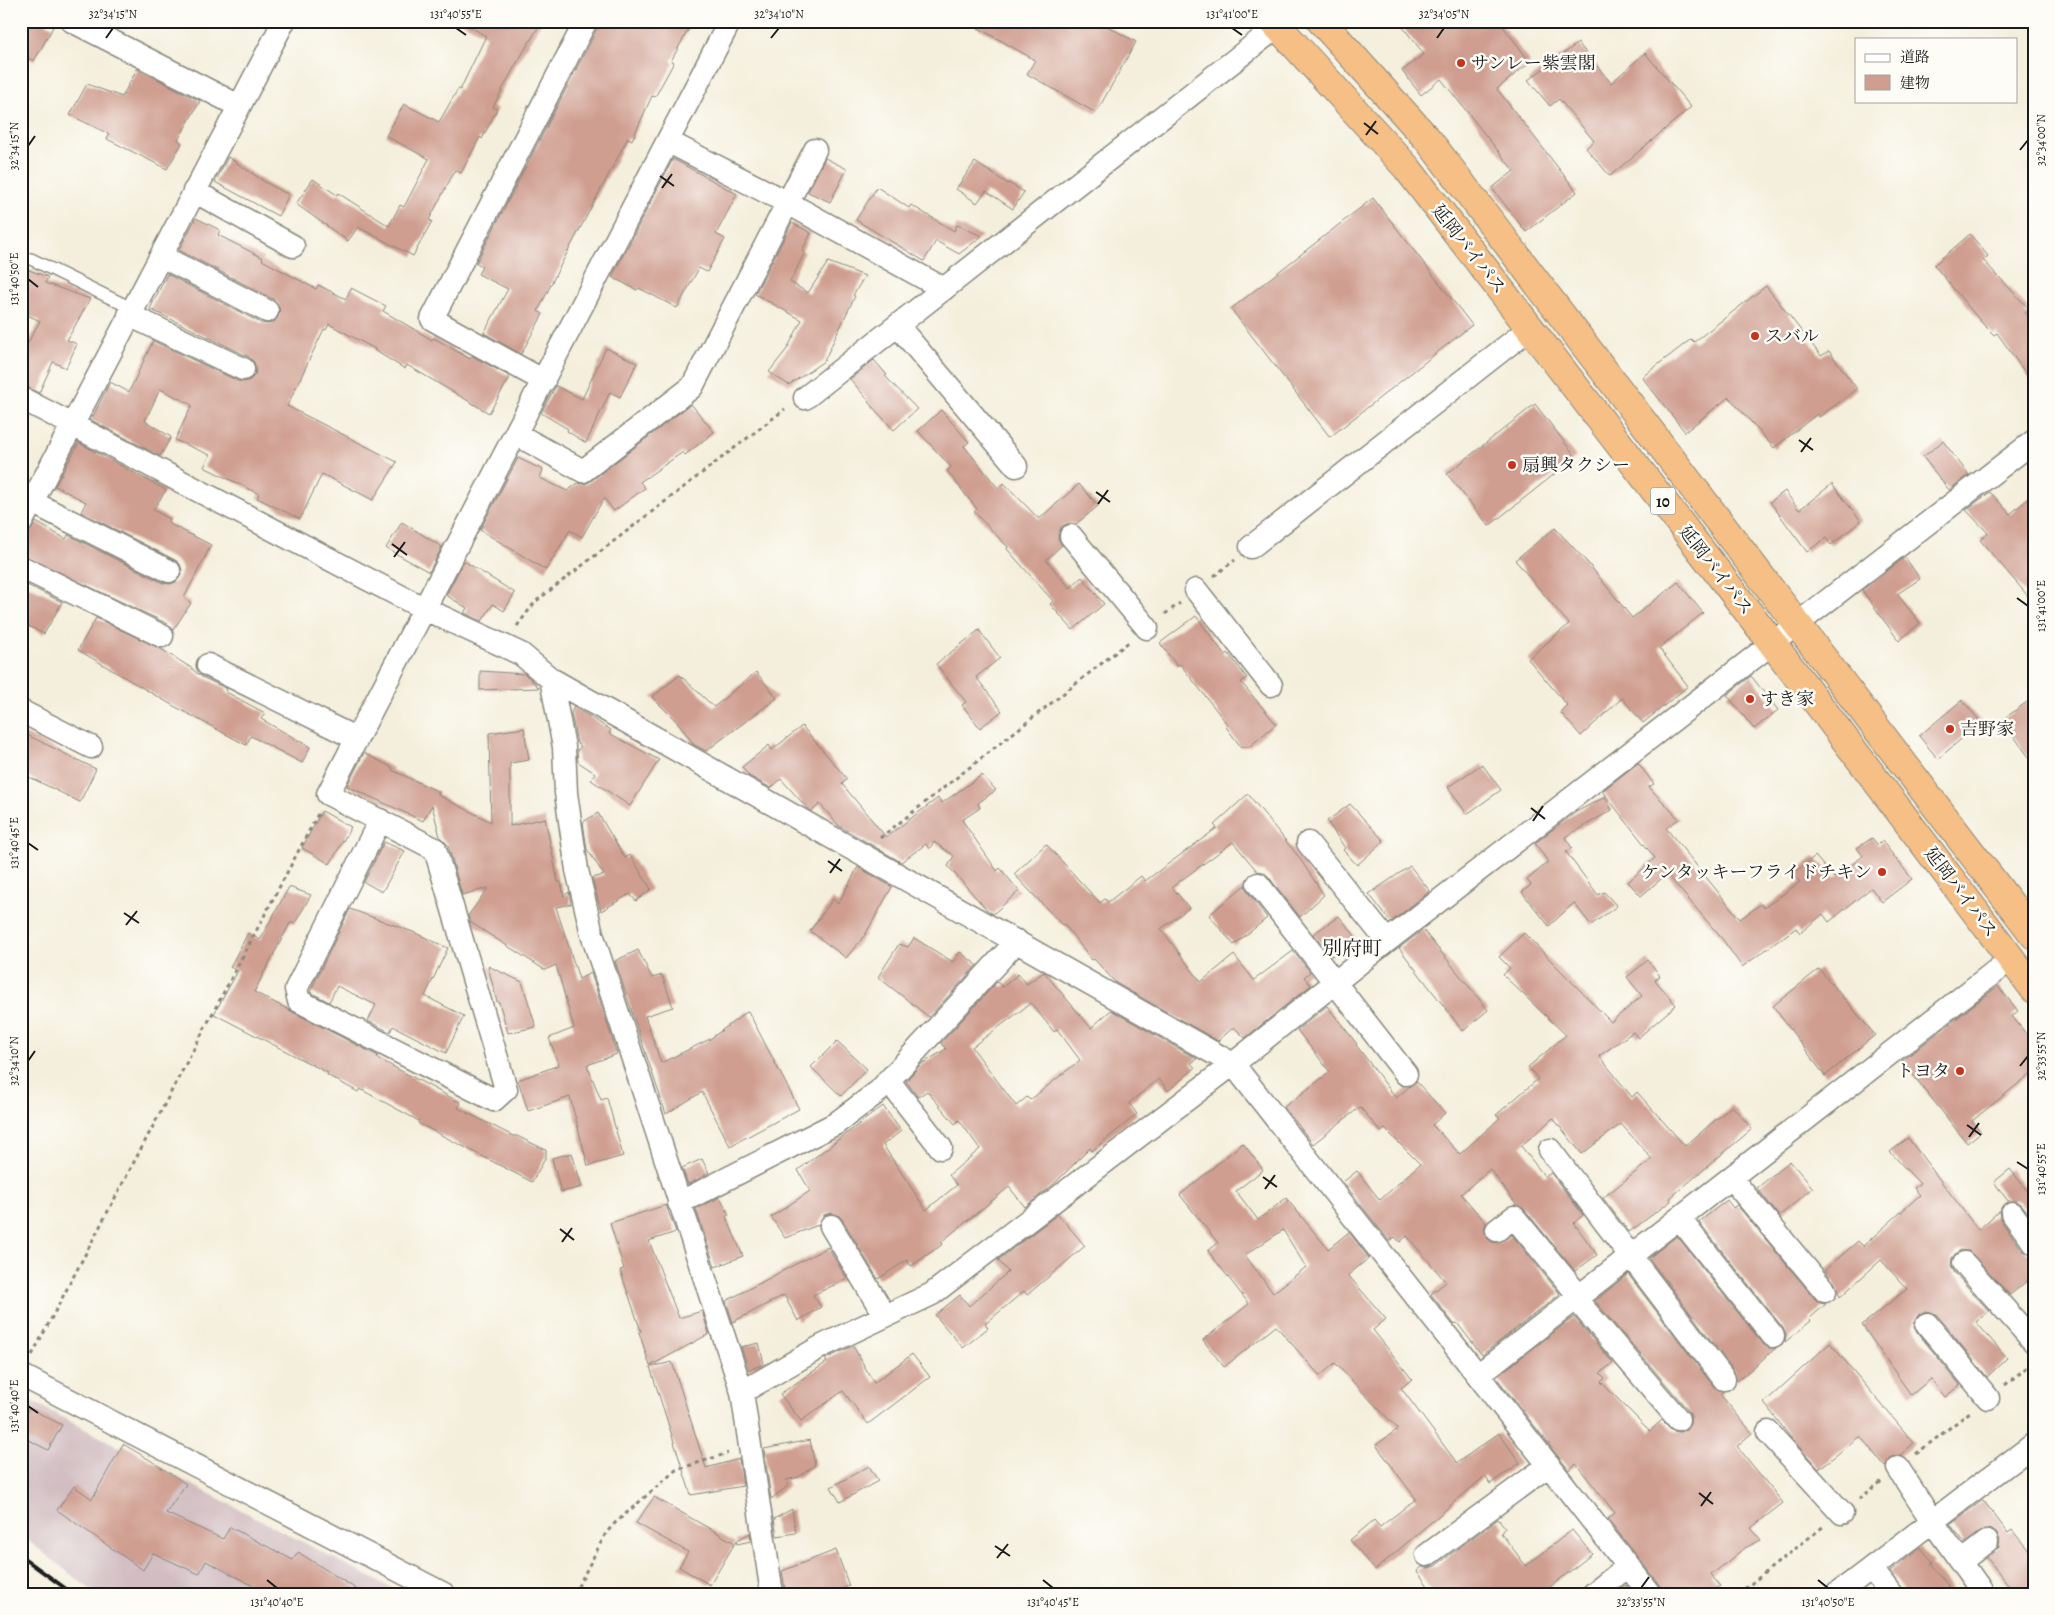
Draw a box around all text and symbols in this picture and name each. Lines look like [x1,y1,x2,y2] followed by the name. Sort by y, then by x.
[89,6,138,22] text: 32°34'15"N
[430,6,482,22] text: 131°40'55"E
[754,6,804,22] text: 32°34'10"N
[1206,6,1258,22] text: 131°41'00"E
[1419,6,1470,22] text: 32°34'05"N
[1855,38,2018,102] legend
[1900,47,1930,67] text: 道路
[1471,51,1596,75] place label: サンレー紫雲閣
[1455,57,1467,69] marker: サンレー紫雲閣
[1900,73,1930,93] text: 建物
[2033,114,2049,166] text: 32°34'00"N
[6,121,22,170] text: 32°34'15"N
[1426,199,1512,299] street label: 延岡バイパス
[6,253,22,306] text: 131°40'50"E
[1765,324,1819,348] place label: スバル
[1749,330,1761,342] marker: スバル
[1522,453,1630,477] place label: 扇興タクシー
[1506,459,1518,471] marker: 扇興タクシー
[1650,488,1676,514] road number: 10
[1673,520,1759,620] street label: 延岡バイパス
[2033,580,2049,632] text: 131°41'00"E
[1760,687,1814,711] place label: すき家
[1744,693,1756,705] marker: すき家
[1960,717,2014,741] place label: 吉野家
[1944,723,1956,735] marker: 吉野家
[6,817,22,869] text: 131°40'45"E
[1919,842,2003,942] street label: 延岡バイパス
[1641,860,1872,884] place label: ケンタッキーフライドチキン
[1876,866,1888,878] marker: ケンタッキーフライドチキン
[1322,935,1382,962] district label: 別府町
[2033,1031,2049,1080] text: 32°33'55"N
[6,1036,22,1086] text: 32°34'10"N
[1896,1059,1950,1083] place label: トヨタ
[1954,1065,1966,1077] marker: トヨタ
[2033,1143,2049,1195] text: 131°40'55"E
[6,1379,22,1433] text: 131°40'40"E
[250,1594,304,1610] text: 131°40'40"E
[1027,1594,1079,1610] text: 131°40'45"E
[1617,1594,1666,1610] text: 32°33'55"N
[1802,1594,1855,1610] text: 131°40'50"E

